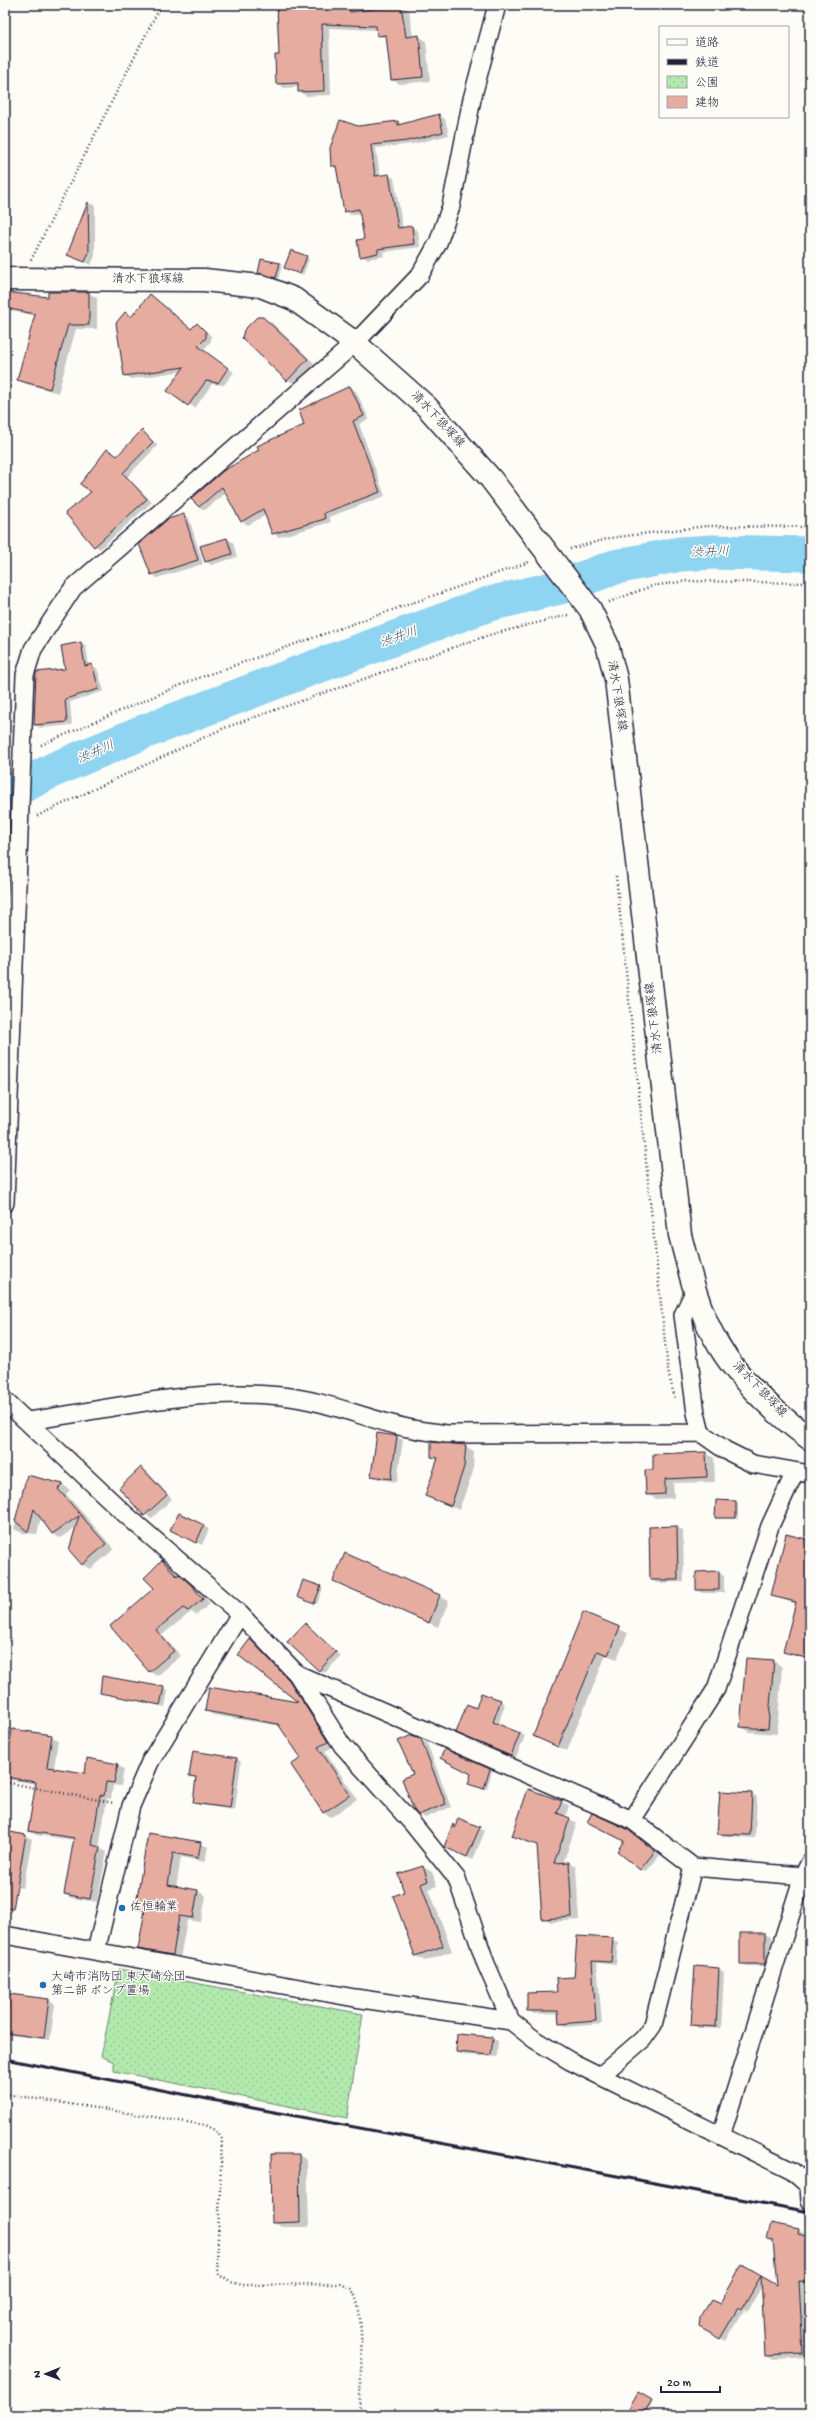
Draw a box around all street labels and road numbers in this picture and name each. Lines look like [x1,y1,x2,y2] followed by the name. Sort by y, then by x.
[112,272,184,287] street label: 清水下狼塚線
[407,388,467,451] street label: 清水下狼塚線
[603,659,630,733] street label: 清水下狼塚線
[643,981,666,1055] street label: 清水下狼塚線
[729,1359,790,1421] street label: 清水下狼塚線

